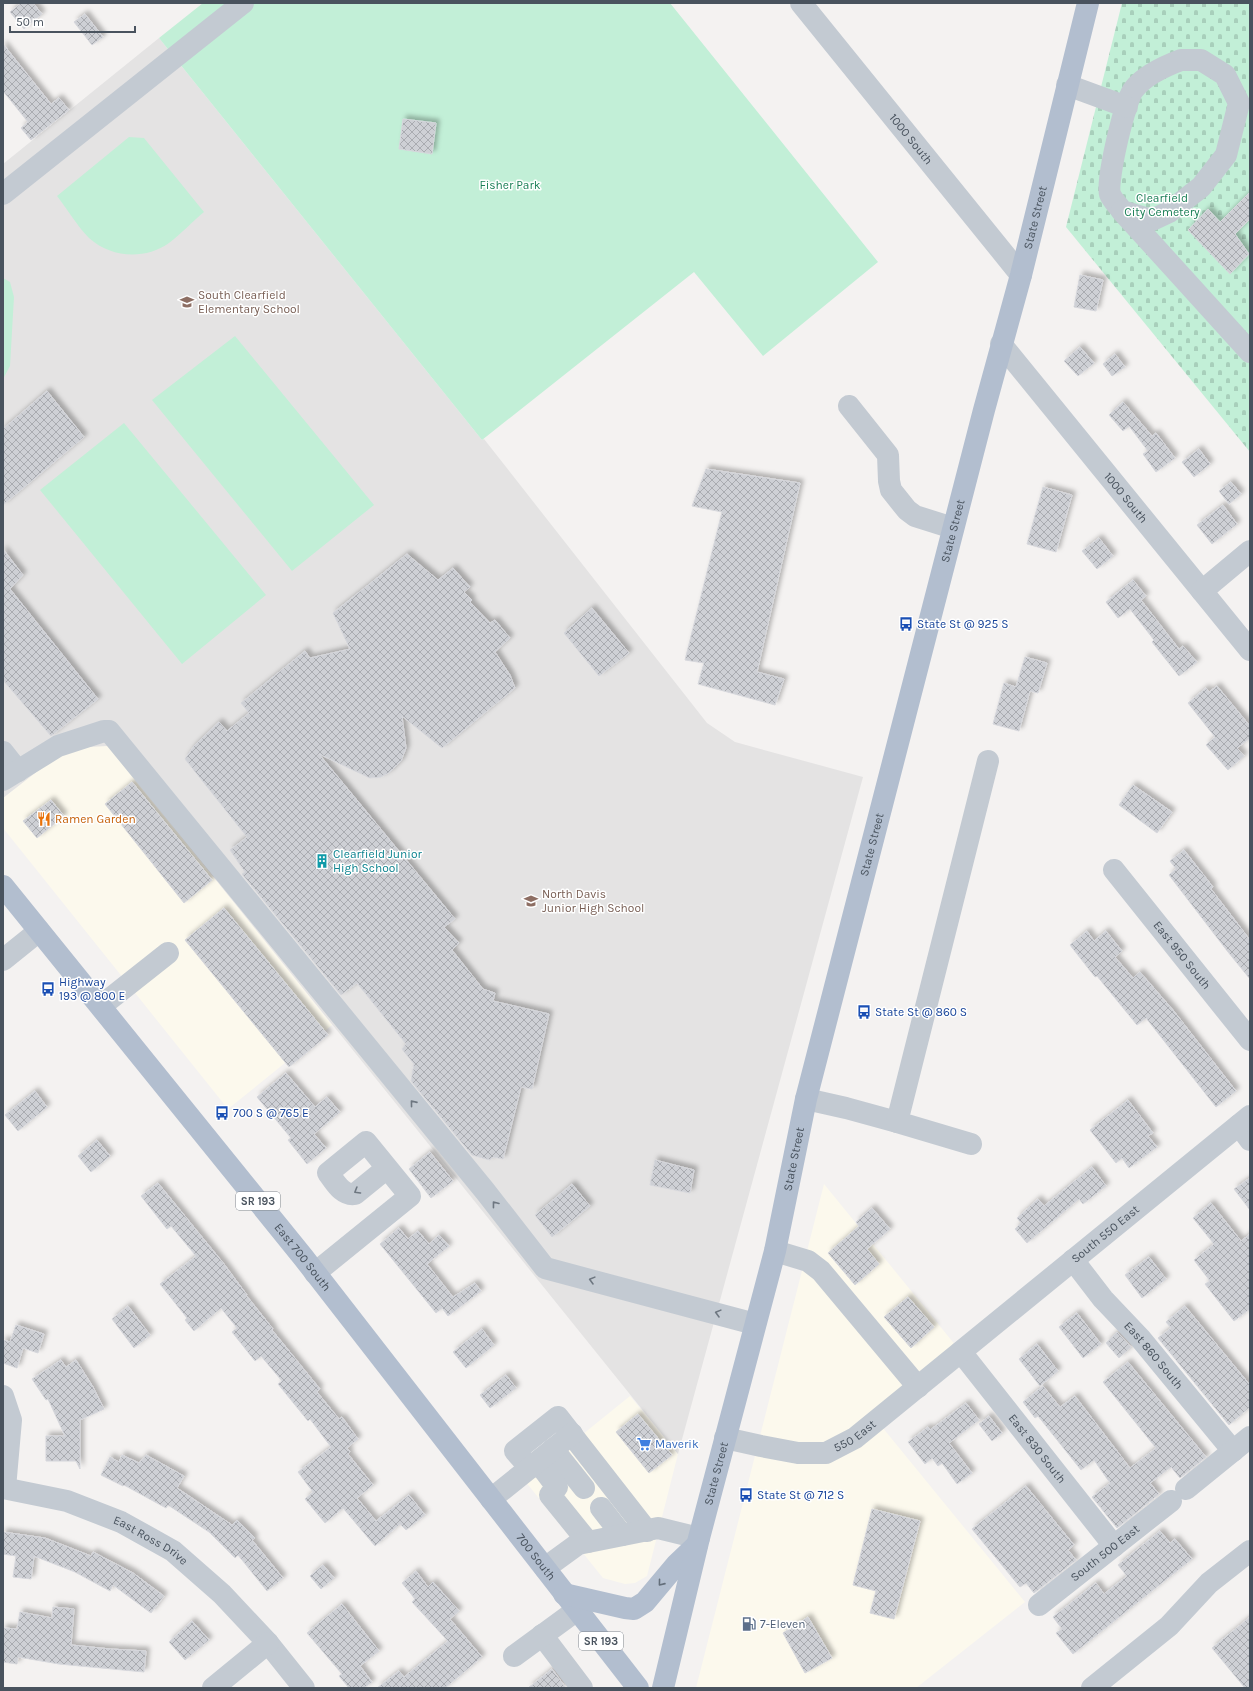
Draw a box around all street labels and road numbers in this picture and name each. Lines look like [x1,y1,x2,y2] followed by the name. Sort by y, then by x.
[886,111,936,167] street label: 1000 South
[1021,184,1050,251] street label: State Street
[1101,469,1151,526] street label: 1000 South
[938,497,968,564] street label: State Street
[857,811,887,878] street label: State Street
[1150,918,1214,992] street label: East 950 South
[780,1125,807,1192] street label: State Street
[236,1192,280,1210] road number: SR 193
[1068,1202,1142,1266] street label: South 550 East
[271,1220,334,1294] street label: East 700 South
[1121,1319,1186,1392] street label: East 860 South
[1006,1411,1069,1486] street label: East 830 South
[831,1417,879,1455] street label: 550 East
[701,1440,731,1507] street label: State Street
[111,1513,191,1568] street label: East Ross Drive
[1068,1521,1143,1584] street label: South 500 East
[514,1531,559,1583] street label: 700 South
[579,1632,623,1650] road number: SR 193

